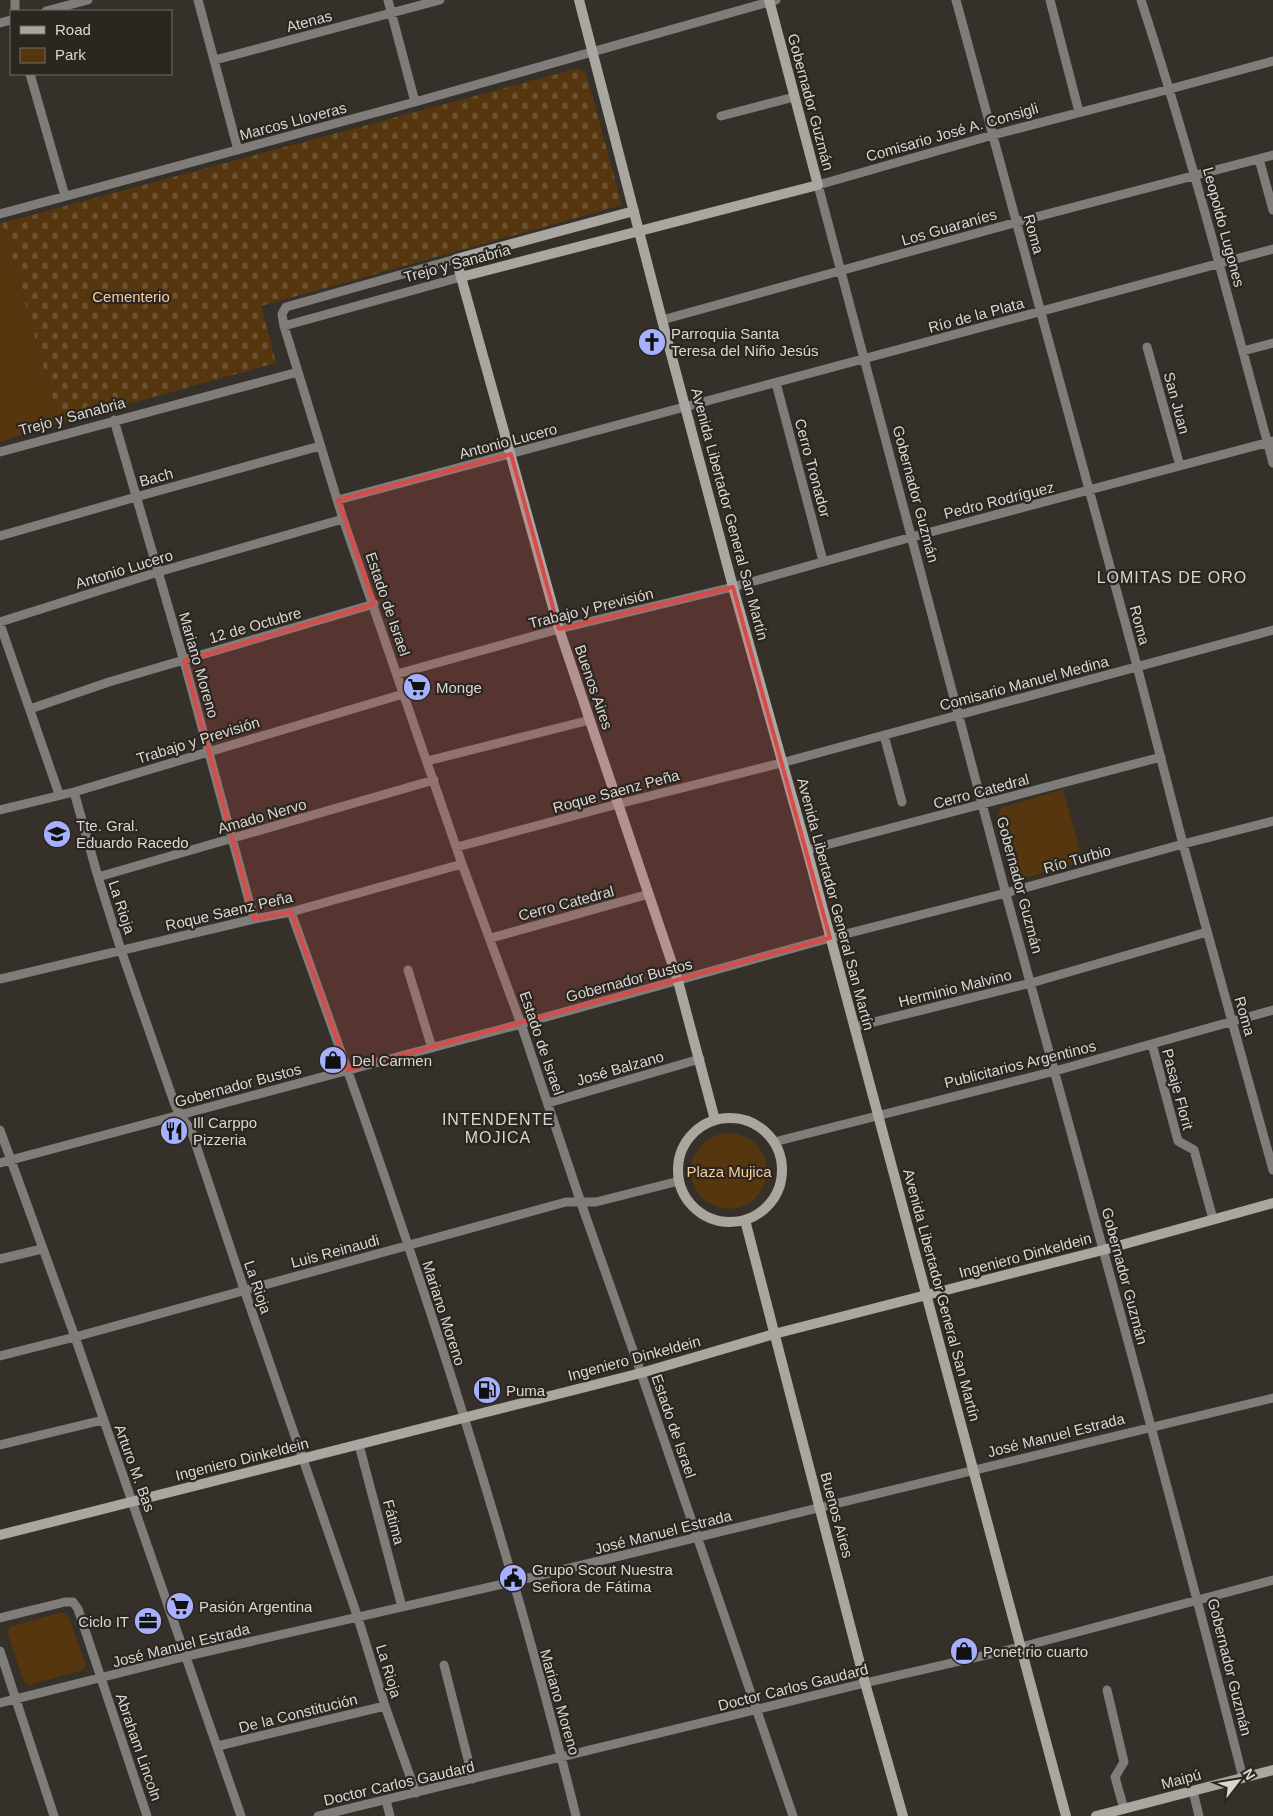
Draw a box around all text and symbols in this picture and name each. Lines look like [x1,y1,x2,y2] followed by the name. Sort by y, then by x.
[284,7,334,35] street label: Atenas
[10,10,172,75] legend
[55,21,91,38] text: Road
[785,32,837,172] street label: Gobernador Guzmán
[55,46,86,63] text: Park
[238,99,348,143] street label: Marcos Lloveras
[864,99,1040,165] street label: Comisario José A. Consigli
[1200,165,1248,289] street label: Leopoldo Lugones
[899,205,999,249] street label: Los Guaraníes
[1021,212,1048,256] street label: Roma
[402,240,513,285] street label: Trejo y Sanabria
[92,288,170,305] park label: Cementerio
[926,294,1026,336] street label: Río de la Plata
[671,325,819,359] place label: Parroquia Santa Teresa del Niño Jesús
[637,327,667,357] church icon: Parroquia Santa Teresa del Niño Jesús
[1161,370,1193,436] street label: San Juan
[688,386,772,642] street label: Avenida Libertador General San Martín
[17,393,128,438] street label: Trejo y Sanabria
[792,417,834,519] street label: Cerro Tronador
[457,420,559,462] street label: Antonio Lucero
[890,424,942,564] street label: Gobernador Guzmán
[137,464,175,490] street label: Bach
[942,478,1056,522] street label: Pedro Rodríguez
[73,546,175,592] street label: Antonio Lucero
[362,550,414,658] street label: Estado de Israel
[1097,569,1247,586] district label: LOMITAS DE ORO
[527,584,655,632] street label: Trabajo y Previsión
[1127,603,1154,647] street label: Roma
[207,604,303,646] street label: 12 de Octubre
[176,610,222,720] street label: Mariano Moreno
[572,642,616,732] street label: Buenos Aires
[938,652,1111,714] street label: Comisario Manuel Medina
[402,672,432,702] supermarket icon: Monge
[436,679,482,696] place label: Monge
[134,713,262,767] street label: Trabajo y Previsión
[551,766,682,816] street label: Roque Saenz Peña
[931,770,1031,812] street label: Cerro Catedral
[794,776,878,1032] street label: Avenida Libertador General San Martín
[216,795,308,837] street label: Amado Nervo
[994,815,1046,955] street label: Gobernador Guzmán
[76,817,189,851] place label: Tte. Gral. Eduardo Racedo
[42,819,72,849] school or university icon: Tte. Gral. Eduardo Racedo
[1041,841,1113,877] street label: Río Turbio
[105,878,139,936] street label: La Rioja
[516,882,616,924] street label: Cerro Catedral
[164,888,295,934] street label: Roque Saenz Peña
[564,955,694,1005] street label: Gobernador Bustos
[897,966,1013,1010] street label: Herminio Malvino
[516,989,568,1097] street label: Estado de Israel
[1231,994,1259,1038] street label: Roma
[942,1037,1098,1091] street label: Publicitarios Argentinos
[318,1045,348,1075] shop icon: Del Carmen
[574,1047,666,1089] street label: José Balzano
[1159,1047,1197,1132] street label: Pasaje Florit
[352,1052,432,1069] place label: Del Carmen
[173,1060,303,1110] street label: Gobernador Bustos
[442,1111,554,1146] district label: INTENDENTE MOJICA
[193,1114,257,1148] place label: Ill Carppo Pizzeria
[159,1116,189,1146] restaurant icon: Ill Carppo Pizzeria
[686,1163,772,1180] park label: Plaza Mujica
[900,1167,984,1423] street label: Avenida Libertador General San Martín
[1099,1206,1151,1346] street label: Gobernador Guzmán
[957,1229,1093,1281] street label: Ingeniero Dinkeldein
[289,1231,381,1271] street label: Luis Reinaudi
[241,1258,275,1316] street label: La Rioja
[419,1258,469,1368] street label: Mariano Moreno
[566,1332,702,1384] street label: Ingeniero Dinkeldein
[648,1372,700,1480] street label: Estado de Israel
[472,1375,502,1405] fuel station icon: Puma
[506,1382,546,1399] place label: Puma
[986,1410,1127,1460] street label: José Manuel Estrada
[111,1422,159,1514] street label: Arturo M. Bas
[174,1434,310,1484] street label: Ingeniero Dinkeldein
[817,1470,857,1560] street label: Buenos Aires
[380,1498,408,1547] street label: Fátima
[593,1507,734,1557] street label: José Manuel Estrada
[532,1561,674,1595] place label: Grupo Scout Nuestra Señora de Fátima
[498,1563,528,1593] public building icon: Grupo Scout Nuestra Señora de Fátima
[165,1591,195,1621] supermarket icon: Pasión Argentina
[1205,1597,1255,1737] street label: Gobernador Guzmán
[199,1598,313,1615] place label: Pasión Argentina
[133,1606,163,1636] office icon: Ciclo IT
[78,1613,129,1630] place label: Ciclo IT
[111,1620,252,1670] street label: José Manuel Estrada
[949,1636,979,1666] shop icon: Pcnet rio cuarto
[373,1642,405,1700] street label: La Rioja
[983,1643,1088,1660] place label: Pcnet rio cuarto
[537,1647,583,1757] street label: Mariano Moreno
[716,1660,870,1714] street label: Doctor Carlos Gaudard
[237,1690,359,1736] street label: De la Constitución
[113,1691,165,1803] street label: Abraham Lincoln
[1213,1756,1263,1806] north arrow
[322,1757,476,1809] street label: Doctor Carlos Gaudard
[1159,1766,1203,1792] street label: Maipú
[1240,1766,1259,1783] text: N

